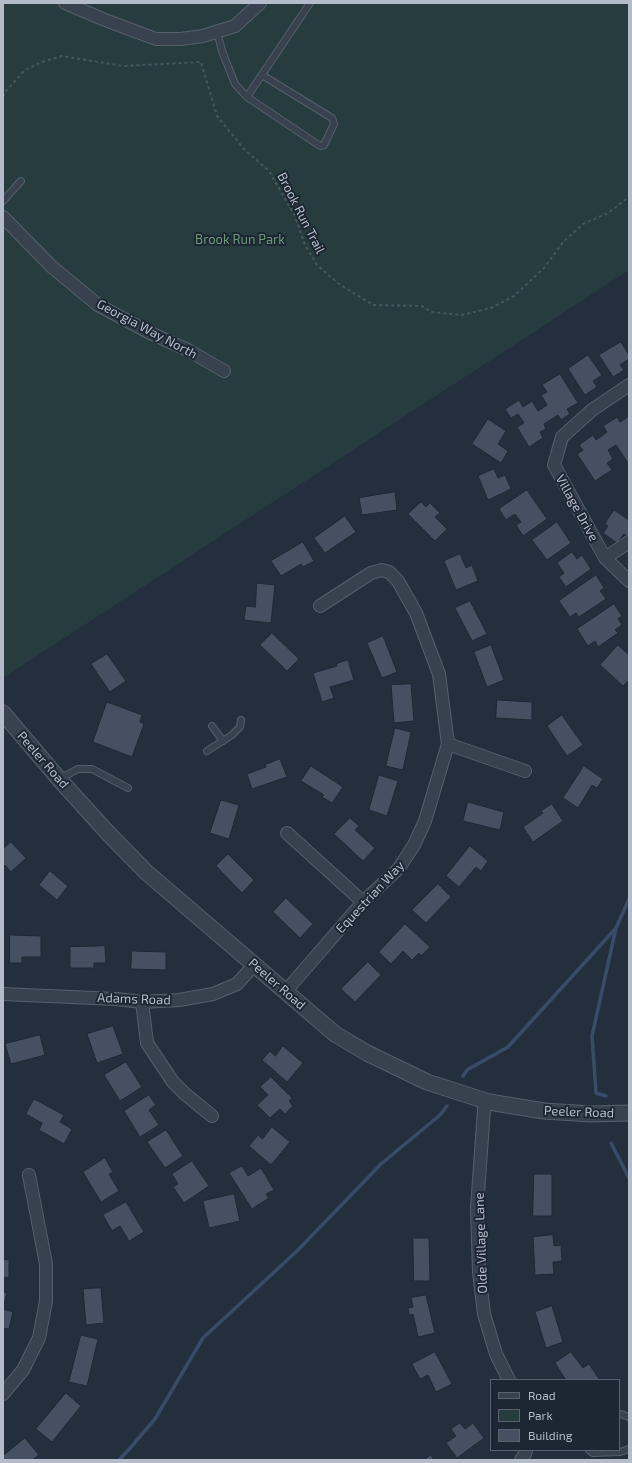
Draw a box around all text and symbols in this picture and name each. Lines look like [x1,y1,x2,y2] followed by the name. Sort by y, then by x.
[274,170,328,256] street label: Brook Run Trail
[195,232,285,248] park label: Brook Run Park
[94,296,200,362] street label: Georgia Way North
[552,472,602,544] street label: Village Drive
[14,728,72,792] street label: Peeler Road
[333,858,407,936] street label: Equestrian Way
[245,955,309,1013] street label: Peeler Road
[97,990,171,1008] street label: Adams Road
[544,1103,614,1121] street label: Peeler Road
[471,1192,491,1294] street label: Olde Village Lane
[490,1379,620,1451] legend
[528,1388,556,1402] text: Road
[528,1408,553,1422] text: Park
[528,1428,572,1442] text: Building

